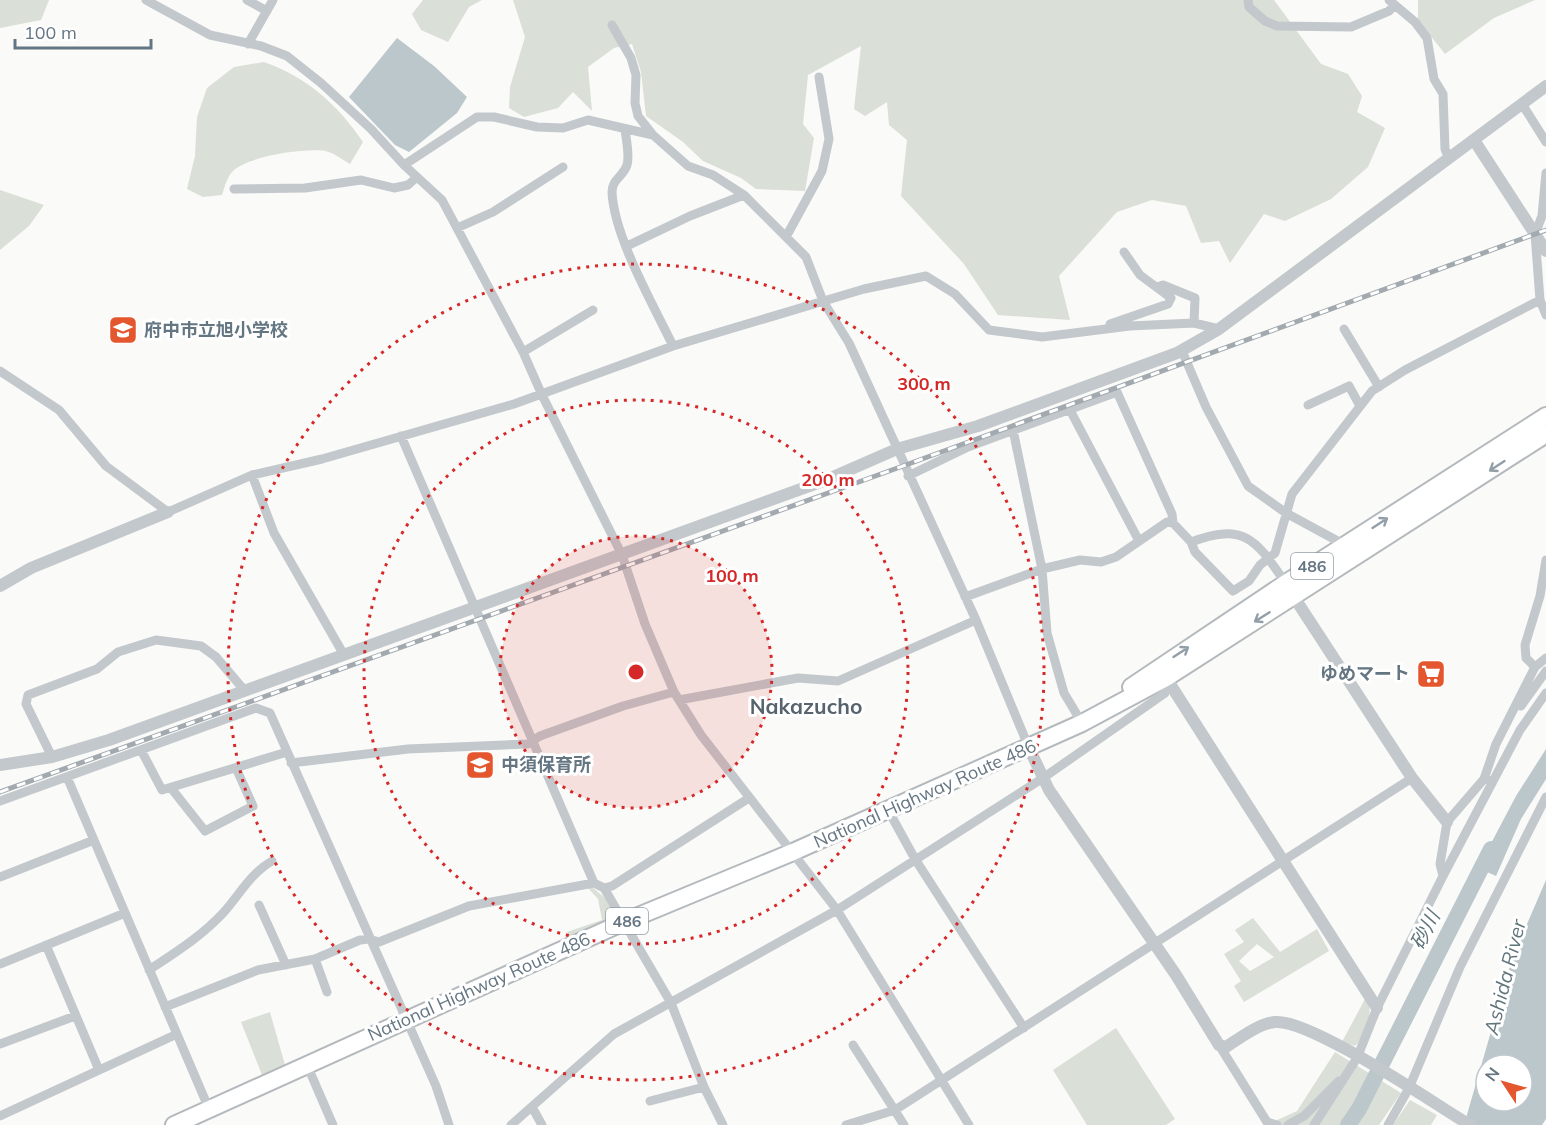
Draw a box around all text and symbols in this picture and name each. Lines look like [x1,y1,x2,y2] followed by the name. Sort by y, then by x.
[15,12,152,50] scale bar
[24,21,77,44] text: 100 m
[107,314,139,346] school or university icon: 府中市立旭小学校
[144,318,288,341] place label: 府中市立旭小学校
[897,372,951,395] text: 300 m
[1489,460,1506,472] one-way arrow
[801,468,855,491] text: 200 m
[1371,517,1388,529] one-way arrow
[1291,553,1333,579] road number: 486
[705,564,759,587] text: 100 m
[1254,611,1271,623] one-way arrow
[1172,646,1189,658] one-way arrow
[1415,658,1447,690] supermarket icon: ゆめマート
[626,662,646,682] centre of rings
[1320,662,1410,685] place label: ゆめマート
[750,693,862,719] district label: Nakazucho
[810,734,1040,853] street label: National Highway Route 486
[464,749,496,781] school or university icon: 中須保育所
[501,753,591,776] place label: 中須保育所
[1404,904,1446,953] water label: 砂川
[606,908,648,934] road number: 486
[1478,916,1531,1038] water label: Ashida River
[364,927,594,1046] street label: National Highway Route 486
[1474,1053,1534,1113] north arrow
[1480,1063,1504,1085] text: N

